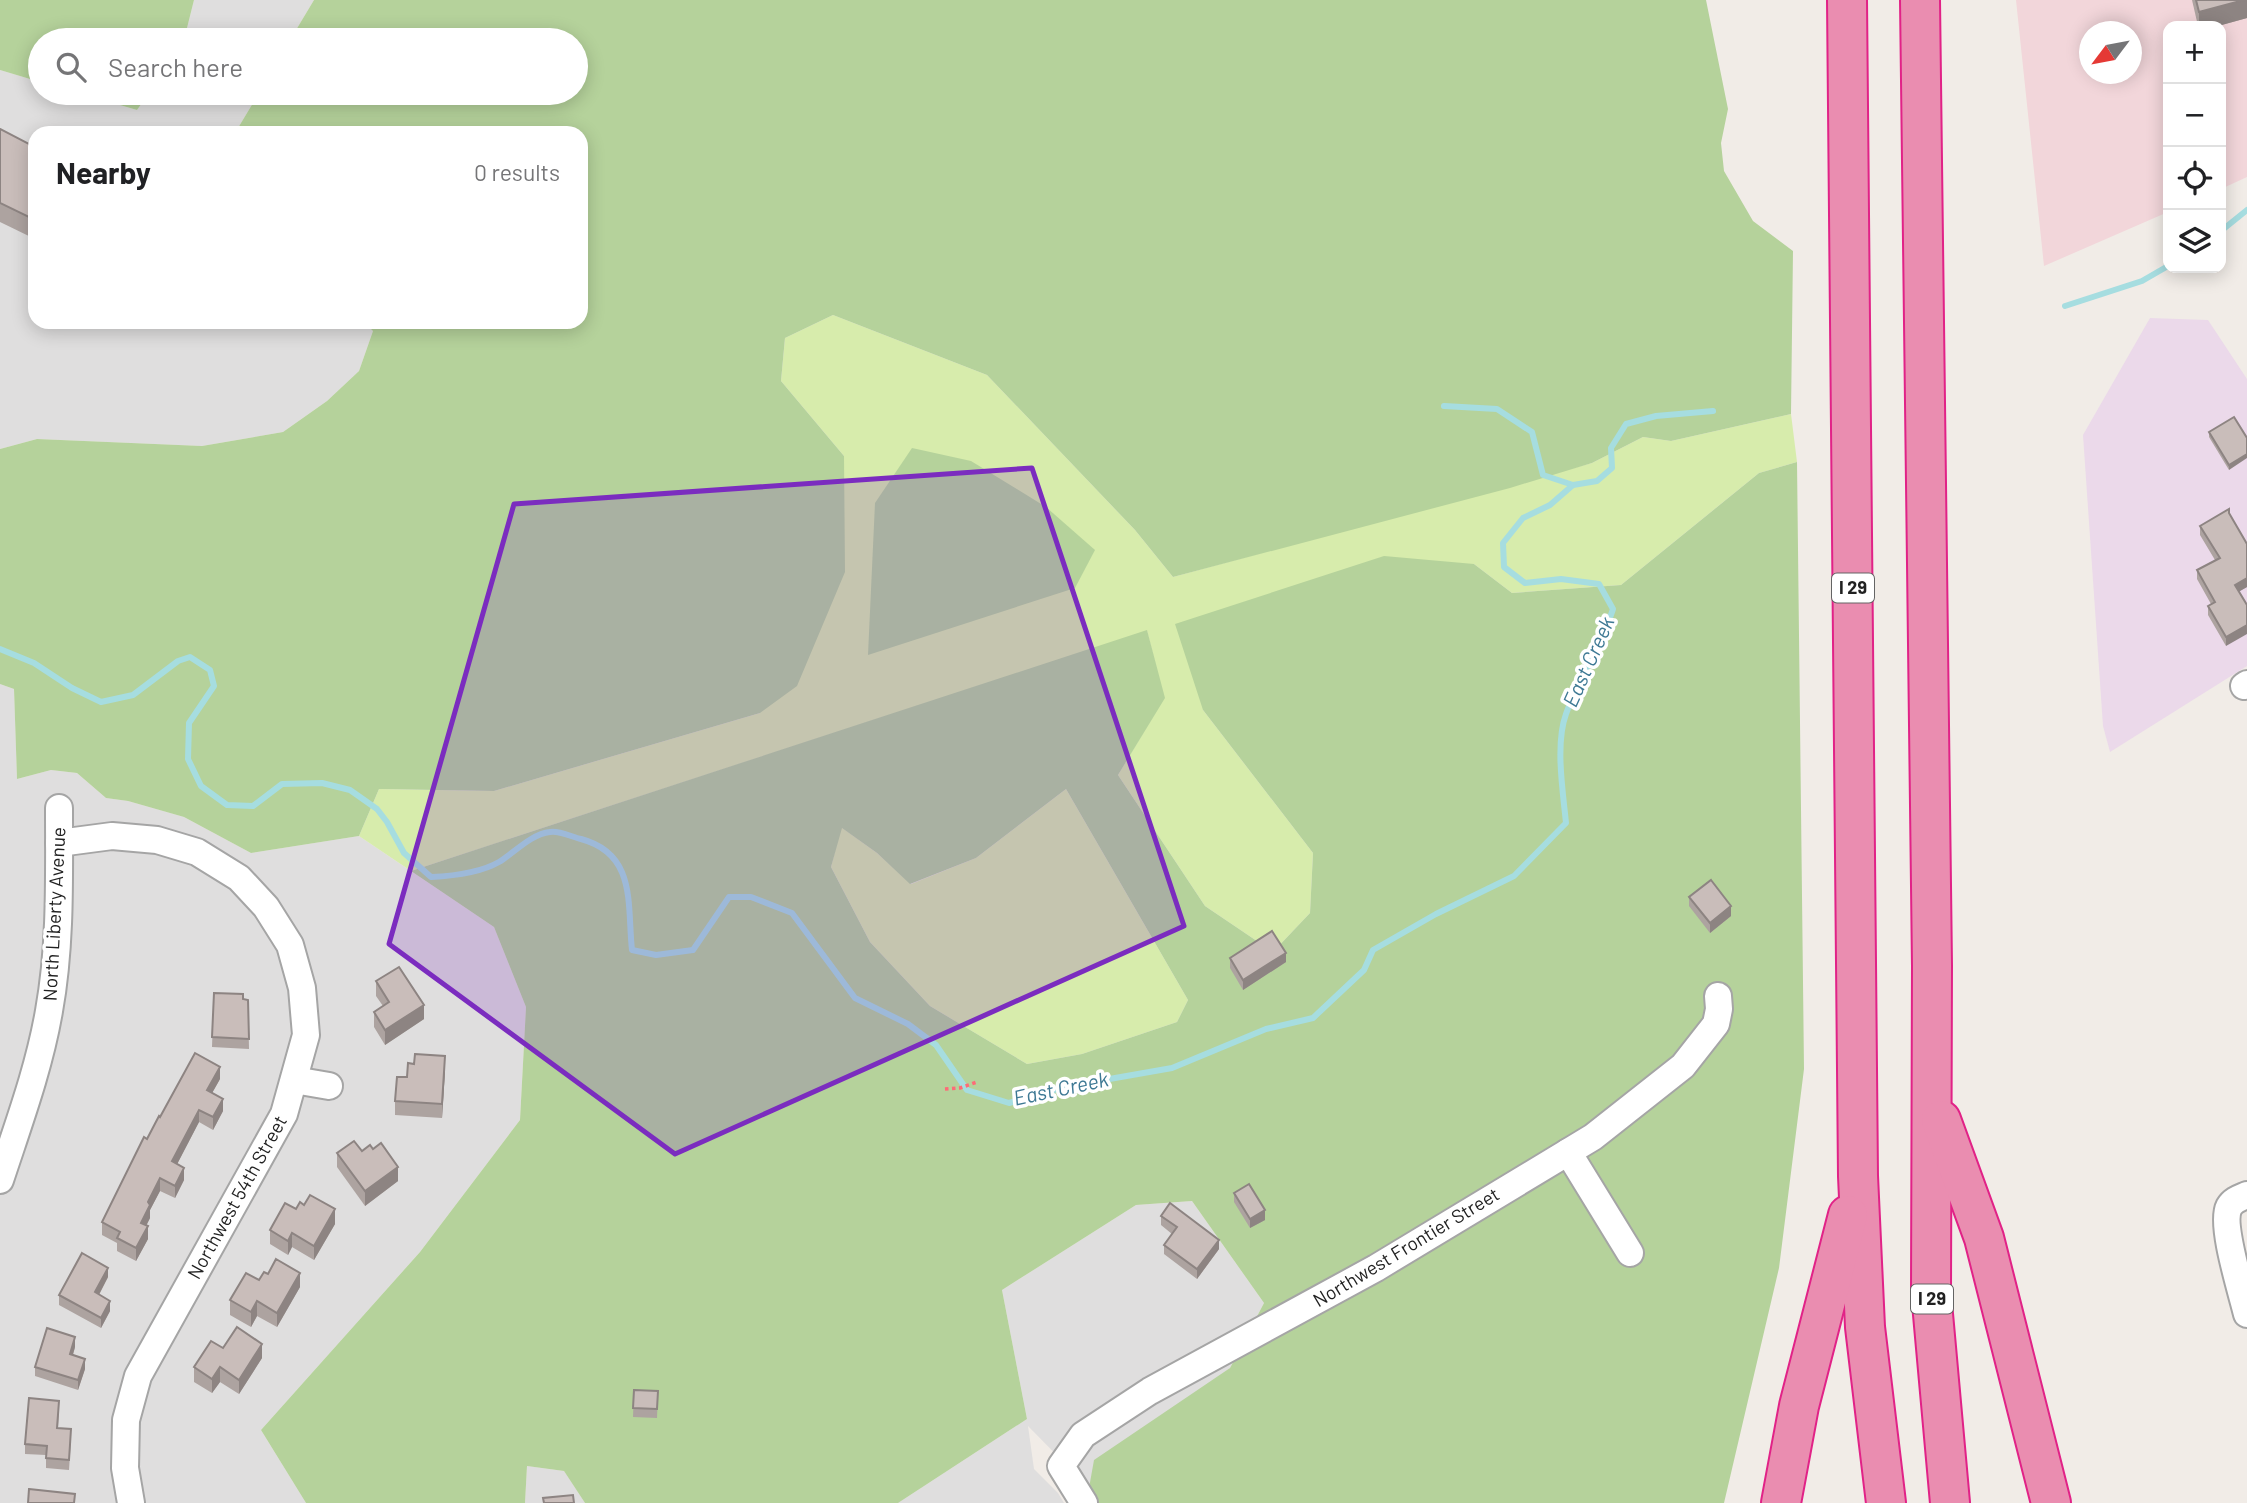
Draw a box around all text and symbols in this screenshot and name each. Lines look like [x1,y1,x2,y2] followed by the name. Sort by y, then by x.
[2079,21,2142,84] north arrow
[2163,21,2226,273] map controls
[2163,21,2226,84] button: +
[28,28,588,105] search box
[52,48,90,86] icon: search
[108,51,243,82] text: Search here
[2163,84,2226,147] button: −
[2163,147,2226,210] button: locate
[56,154,151,190] text: Nearby
[474,158,560,186] text: 0 results
[2163,210,2226,273] button: layers
[1832,574,1874,602] road number: I 29
[1557,612,1619,710] water label: East Creek
[37,826,70,1002] street label: North Liberty Avenue
[1011,1065,1111,1110] water label: East Creek
[182,1111,291,1283] street label: Northwest 54th Street
[1309,1182,1503,1311] street label: Northwest Frontier Street
[1911,1284,1953,1314] road number: I 29

